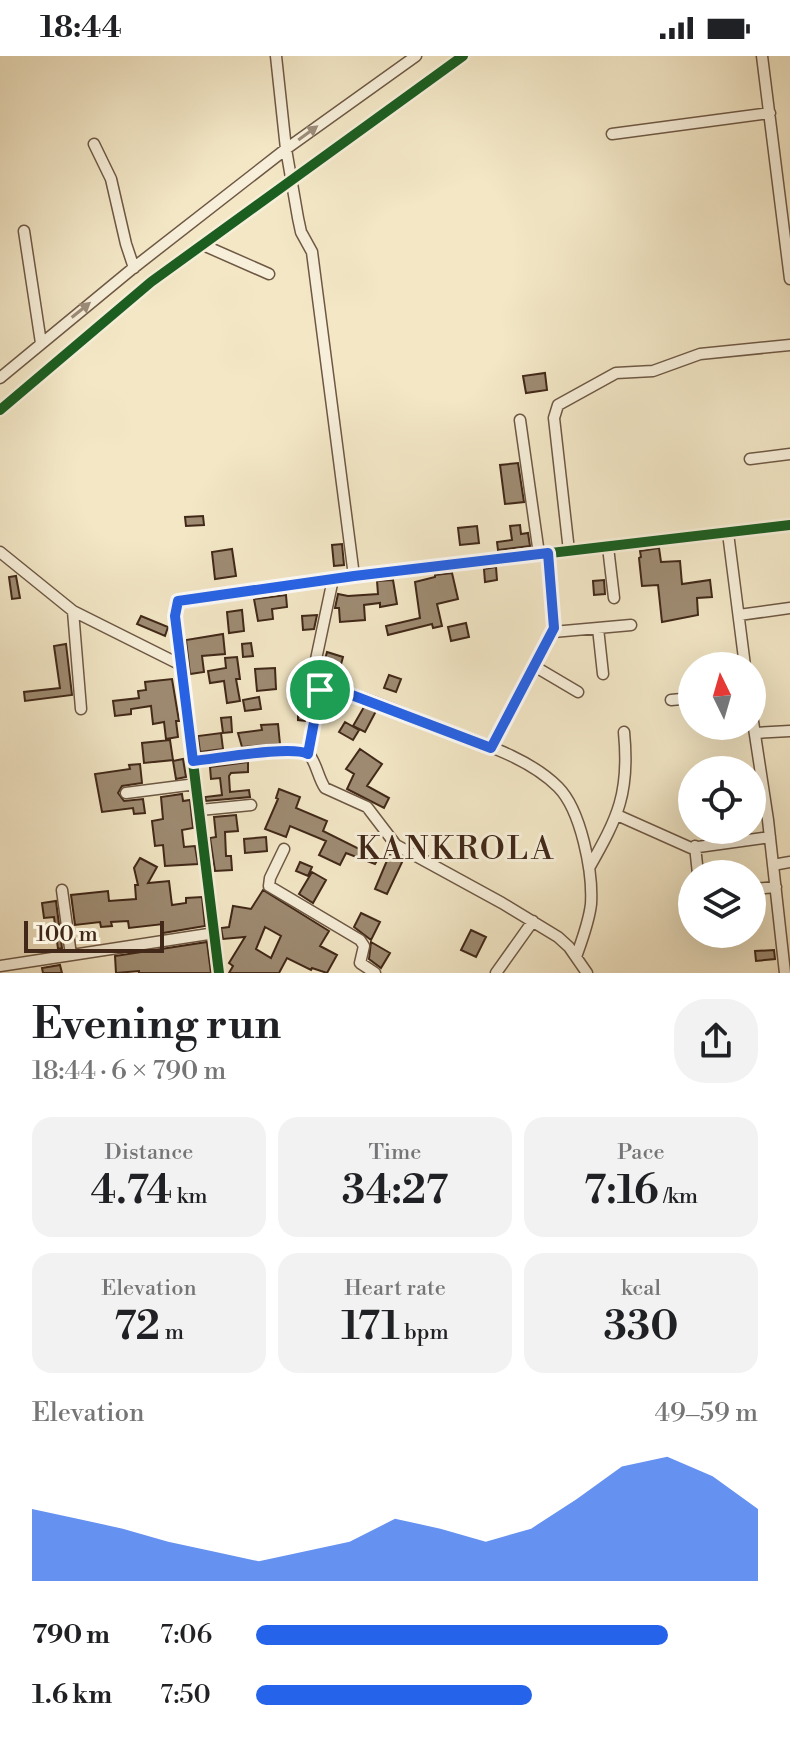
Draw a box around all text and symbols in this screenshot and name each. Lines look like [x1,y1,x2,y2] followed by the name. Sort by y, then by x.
[40,9,122,47] text: 18:44
[298,126,319,142] one-way arrow
[71,302,91,319] one-way arrow
[678,652,766,740] north arrow
[678,652,766,948] map controls
[286,656,354,724] pin
[298,668,342,712] icon: arrive
[678,756,766,844] button: locate
[357,829,555,869] district label: KANKROLA
[678,860,766,948] button: layers
[24,917,164,953] scale bar
[36,921,98,948] text: 100 m
[32,997,281,1052] text: Evening run
[674,999,758,1083] button: share
[32,1055,226,1087] text: 18:44 · 6 × 790 m
[105,1139,193,1166] text: Distance
[369,1139,421,1166] text: Time
[617,1139,665,1166] text: Pace
[90,1166,172,1216] text: 4.74
[342,1166,448,1216] text: 34:27
[584,1166,659,1216] text: 7:16
[172,1183,208,1210] text: km
[659,1183,698,1210] text: /km
[101,1275,197,1302] text: Elevation
[344,1275,446,1302] text: Heart rate
[621,1275,661,1302] text: kcal
[114,1302,160,1352] text: 72
[341,1302,400,1352] text: 171
[603,1302,679,1352] text: 330
[160,1319,184,1346] text: m
[400,1319,449,1346] text: bpm
[32,1397,145,1429] text: Elevation
[655,1397,758,1429] text: 49–59 m
[32,1619,110,1651] text: 790 m
[160,1619,212,1651] text: 7:06
[32,1679,112,1711] text: 1.6 km
[160,1679,211,1711] text: 7:50

